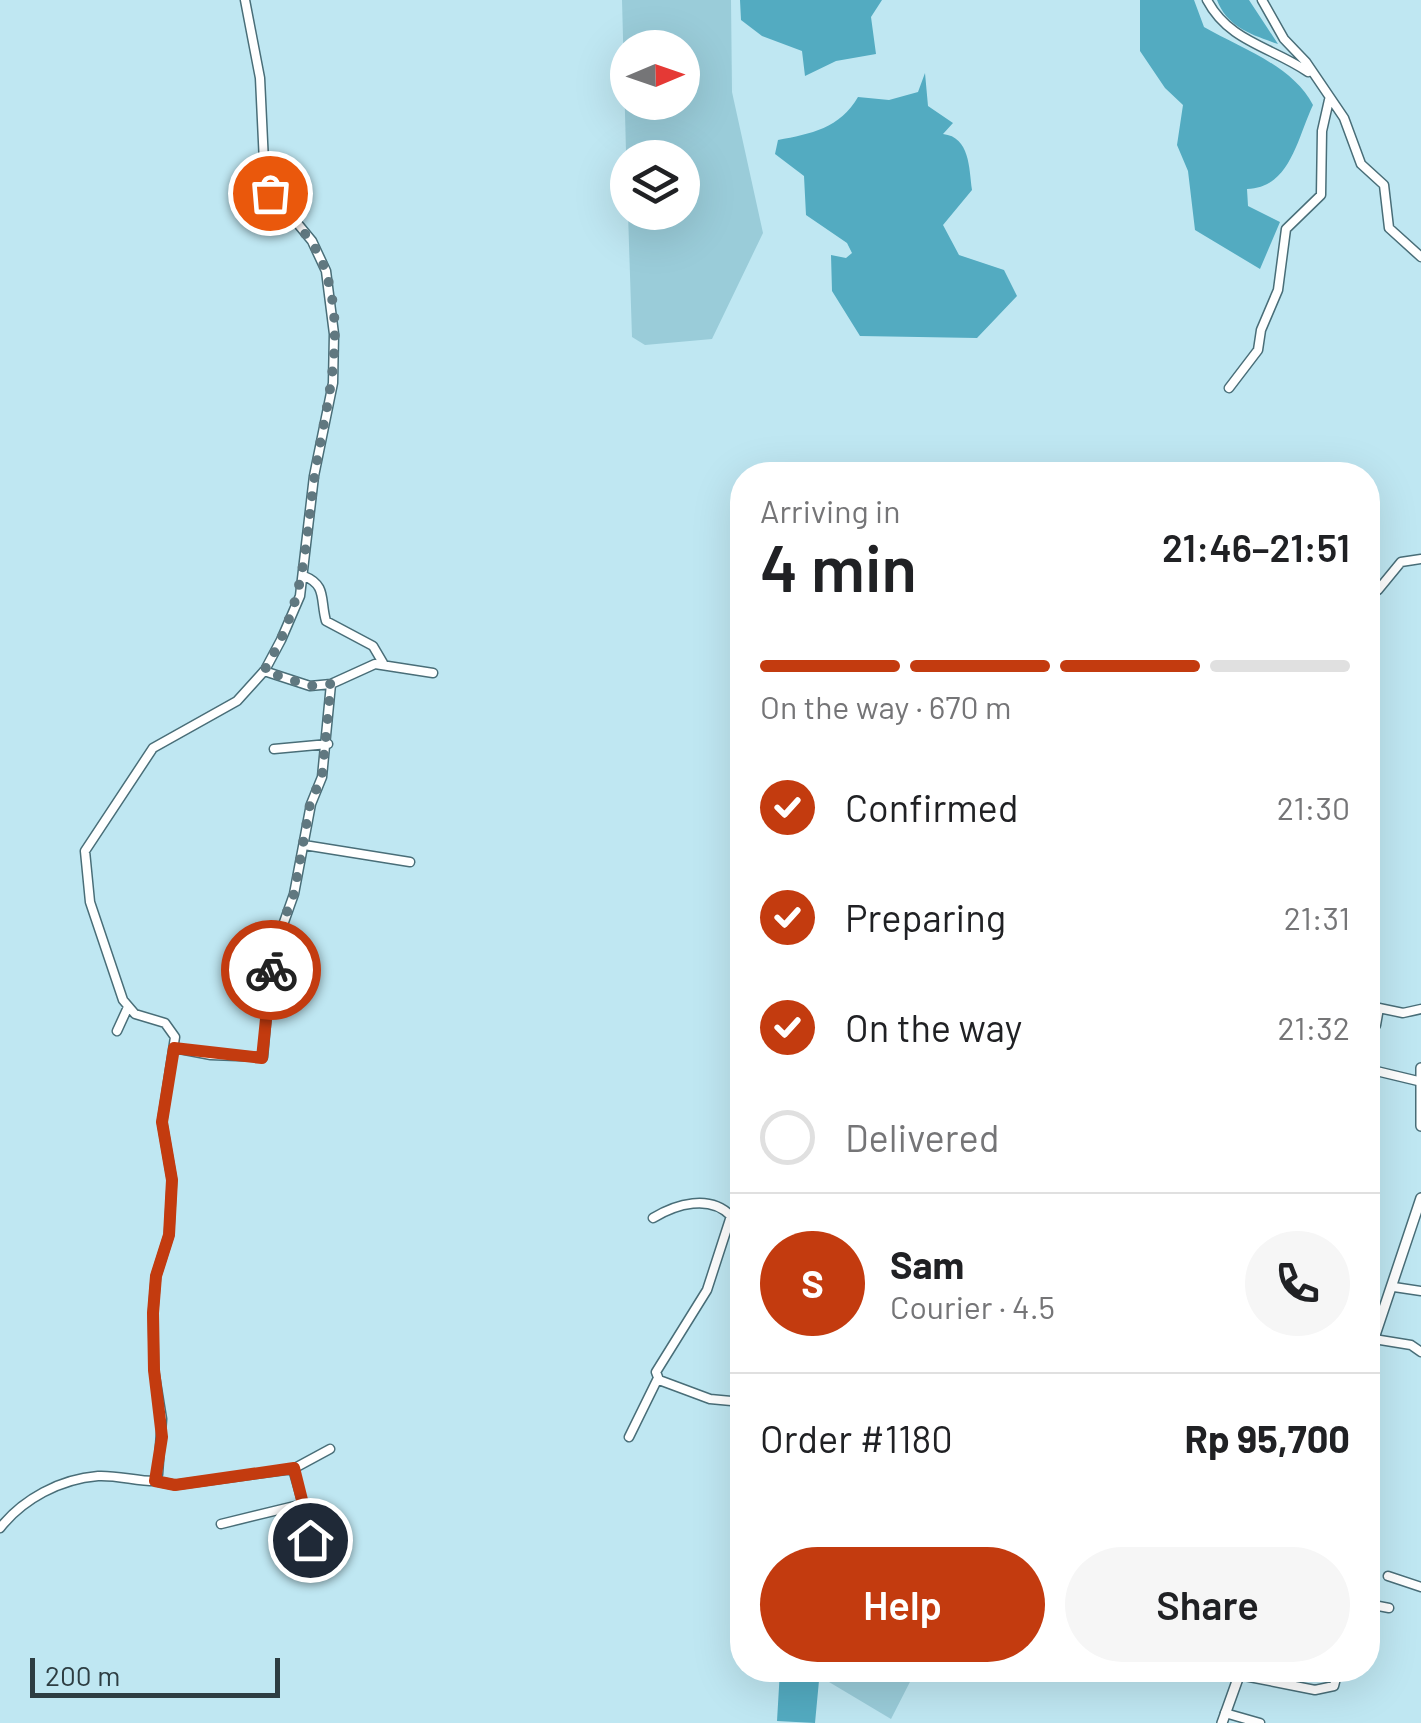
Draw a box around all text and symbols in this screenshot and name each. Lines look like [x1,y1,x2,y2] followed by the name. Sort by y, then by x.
[610,30,700,120] north arrow
[610,30,700,230] map controls
[610,140,700,230] button: layers
[228,151,313,236] pin
[243,166,298,221] icon: bag
[760,491,900,529] text: Arriving in
[1162,524,1350,570] text: 21:46–21:51
[760,527,917,605] text: 4 min
[760,687,1011,725] text: On the way · 670 m
[760,780,815,835] icon: check
[845,784,1018,830] text: Confirmed
[1277,788,1350,826] text: 21:30
[760,890,815,945] icon: check
[845,894,1006,940] text: Preparing
[1284,898,1350,936] text: 21:31
[221,920,321,1020] courier
[244,943,299,998] icon: bike
[760,1000,815,1055] icon: check
[845,1004,1022,1050] text: On the way
[1278,1008,1350,1046] text: 21:32
[845,1114,999,1160] text: Delivered
[1245,1231,1350,1336] button: phone
[890,1241,964,1287] text: Sam
[801,1260,824,1306] text: S
[890,1287,1055,1325] text: Courier · 4.5
[760,1415,953,1461] text: Order #1180
[1185,1415,1350,1461] text: Rp 95,700
[268,1498,353,1583] pin
[283,1513,338,1568] icon: home
[760,1547,1045,1662] button: Help
[1065,1547,1350,1662] button: Share
[30,1653,280,1698] scale bar
[45,1658,120,1692] text: 200 m

